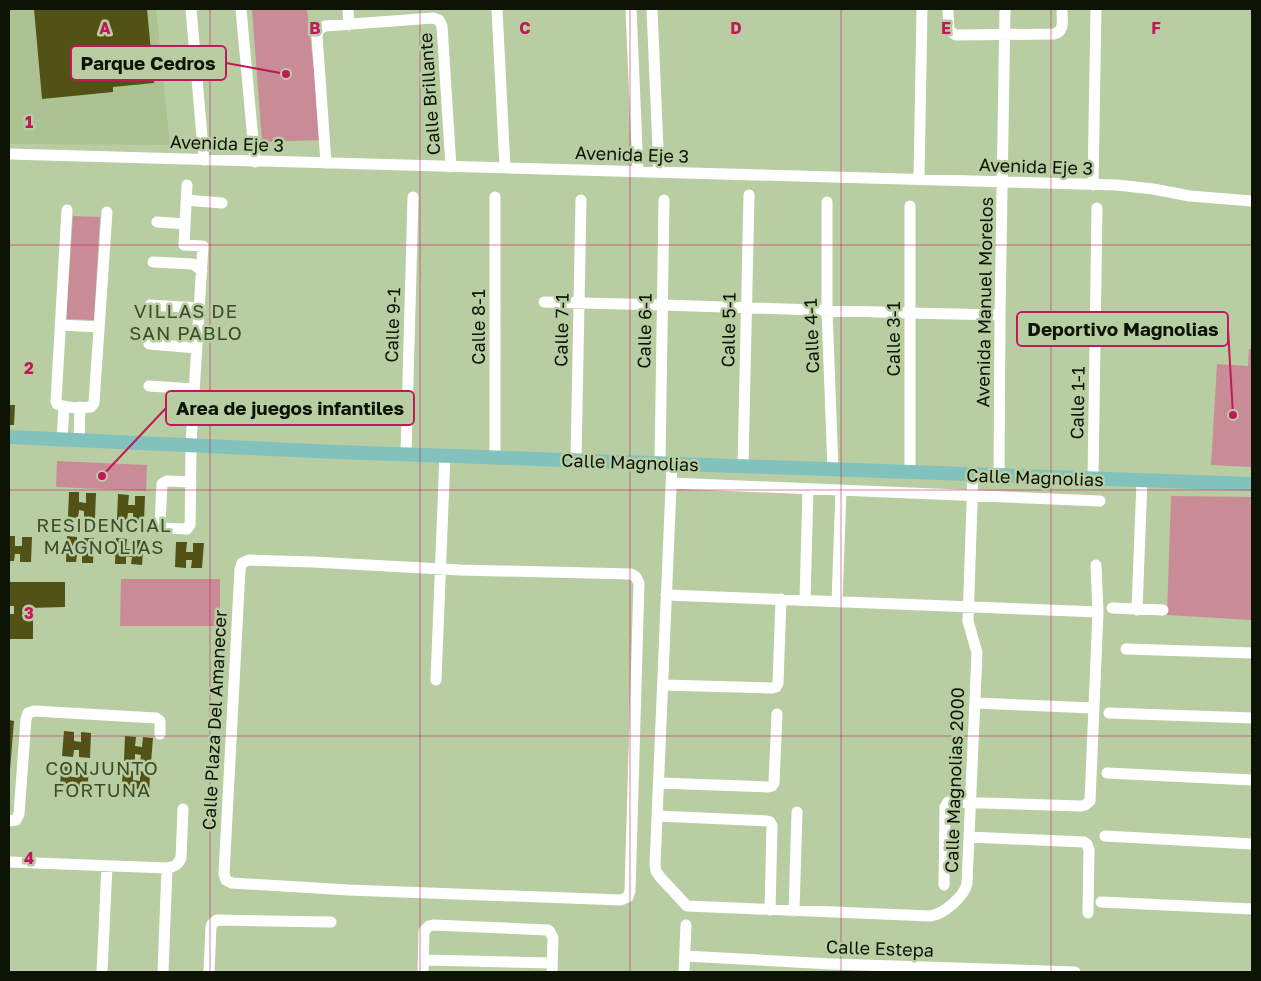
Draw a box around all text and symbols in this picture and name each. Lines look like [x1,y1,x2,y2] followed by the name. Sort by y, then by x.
[99,18,111,38] text: A
[309,18,321,38] text: B
[519,18,531,38] text: C
[730,18,742,38] text: D
[941,18,951,38] text: E
[1151,18,1161,38] text: F
[414,32,444,156] street label: Calle Brillante
[71,46,226,80] callout: Parque Cedros
[80,51,216,74] text: Parque Cedros
[25,112,33,132] text: 1
[170,130,284,156] street label: Avenida Eje 3
[575,141,689,167] street label: Avenida Eje 3
[979,153,1093,179] street label: Avenida Eje 3
[971,197,997,407] street label: Avenida Manuel Morelos
[380,287,404,363] street label: Calle 9-1
[467,289,489,365] street label: Calle 8-1
[716,292,740,368] street label: Calle 5-1
[549,293,573,367] street label: Calle 7-1
[632,293,656,369] street label: Calle 6-1
[799,298,823,374] street label: Calle 4-1
[129,299,243,344] district label: VILLAS DE SAN PABLO
[882,301,904,376] street label: Calle 3-1
[1017,312,1228,346] callout: Deportivo Magnolias
[1027,317,1219,340] text: Deportivo Magnolias
[24,358,34,378] text: 2
[1065,366,1089,440] street label: Calle 1-1
[166,391,414,425] callout: Area de juegos infantiles
[176,396,404,419] text: Area de juegos infantiles
[561,449,699,475] street label: Calle Magnolias
[966,464,1104,490] street label: Calle Magnolias
[36,513,172,558] district label: RESIDENCIAL MAGNOLIAS
[24,603,34,623] text: 3
[197,609,231,831] street label: Calle Plaza Del Amanecer
[940,687,968,873] street label: Calle Magnolias 2000
[45,756,159,801] district label: CONJUNTO FORTUNA
[24,848,34,868] text: 4
[826,935,934,961] street label: Calle Estepa

